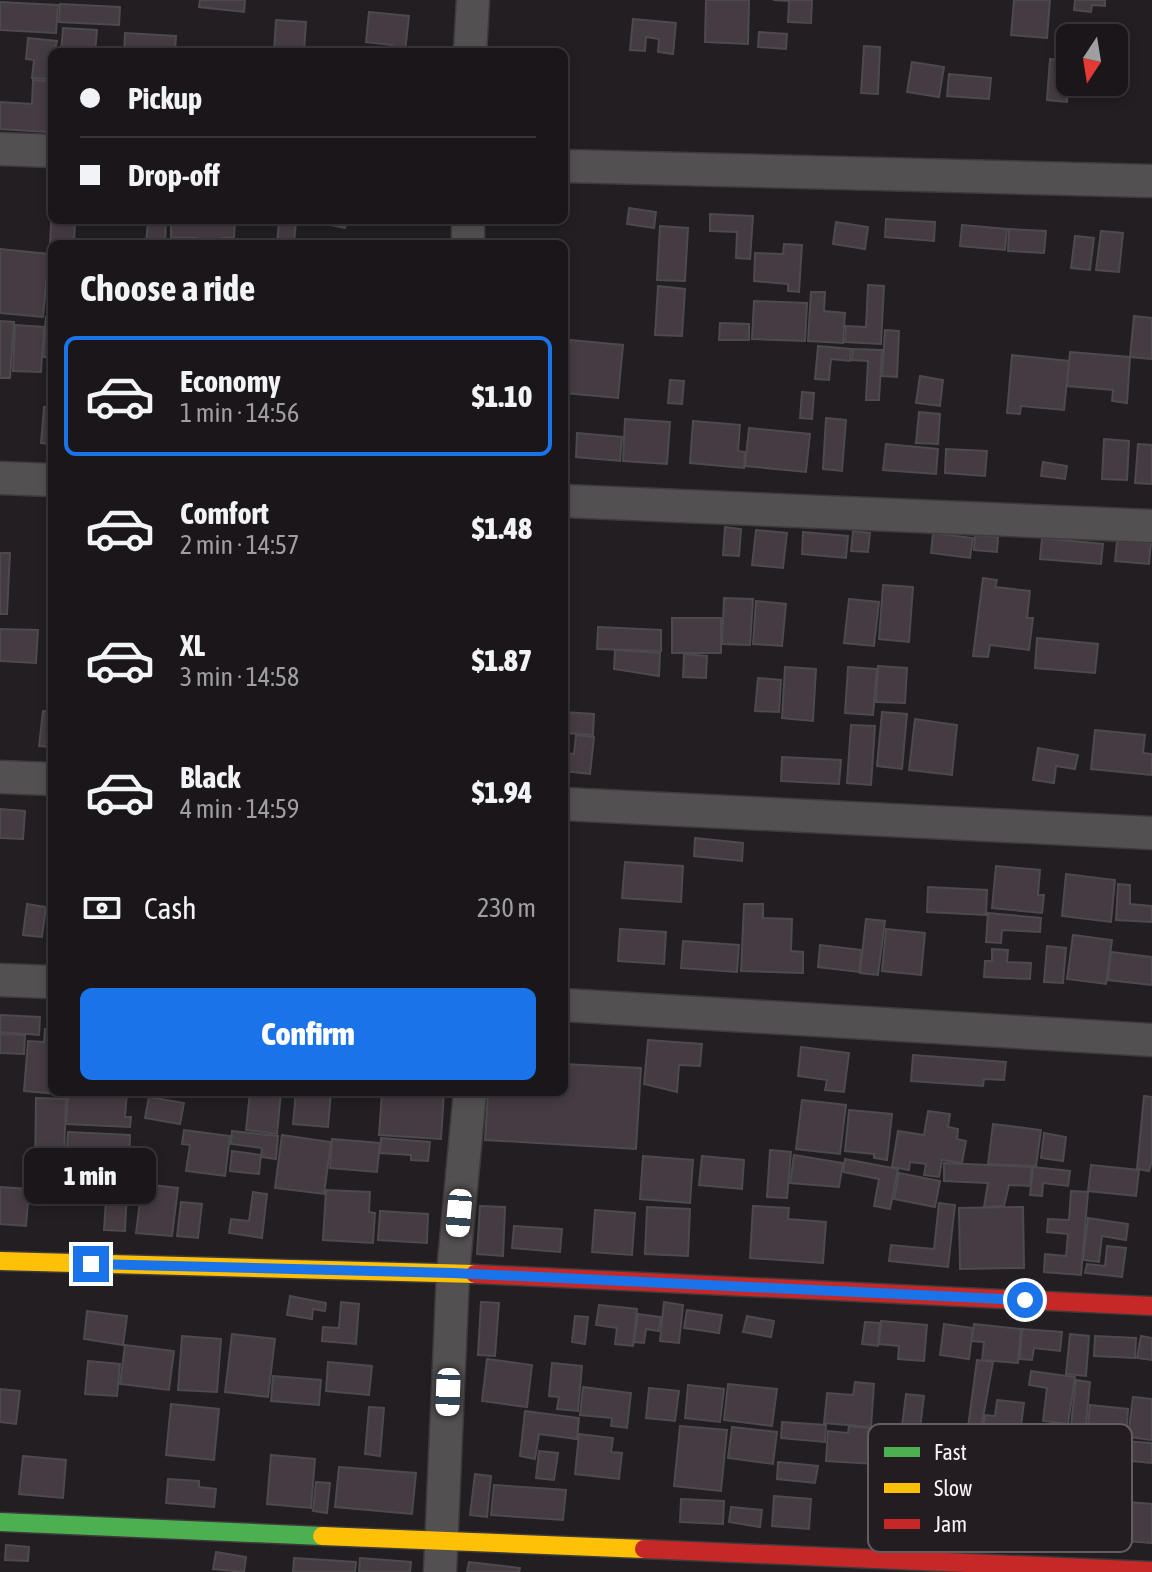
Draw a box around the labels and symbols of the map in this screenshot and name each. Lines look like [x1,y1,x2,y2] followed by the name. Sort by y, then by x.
[1056,24,1128,96] north arrow
[25,1148,157,1204] callout: 1 min
[445,1188,473,1238] car
[73,1246,109,1282] route end
[1007,1282,1043,1318] route start
[435,1368,461,1416] car
[868,1424,1132,1552] legend
[934,1439,967,1465] text: Fast
[934,1475,972,1501] text: Slow
[934,1511,967,1537] text: Jam

